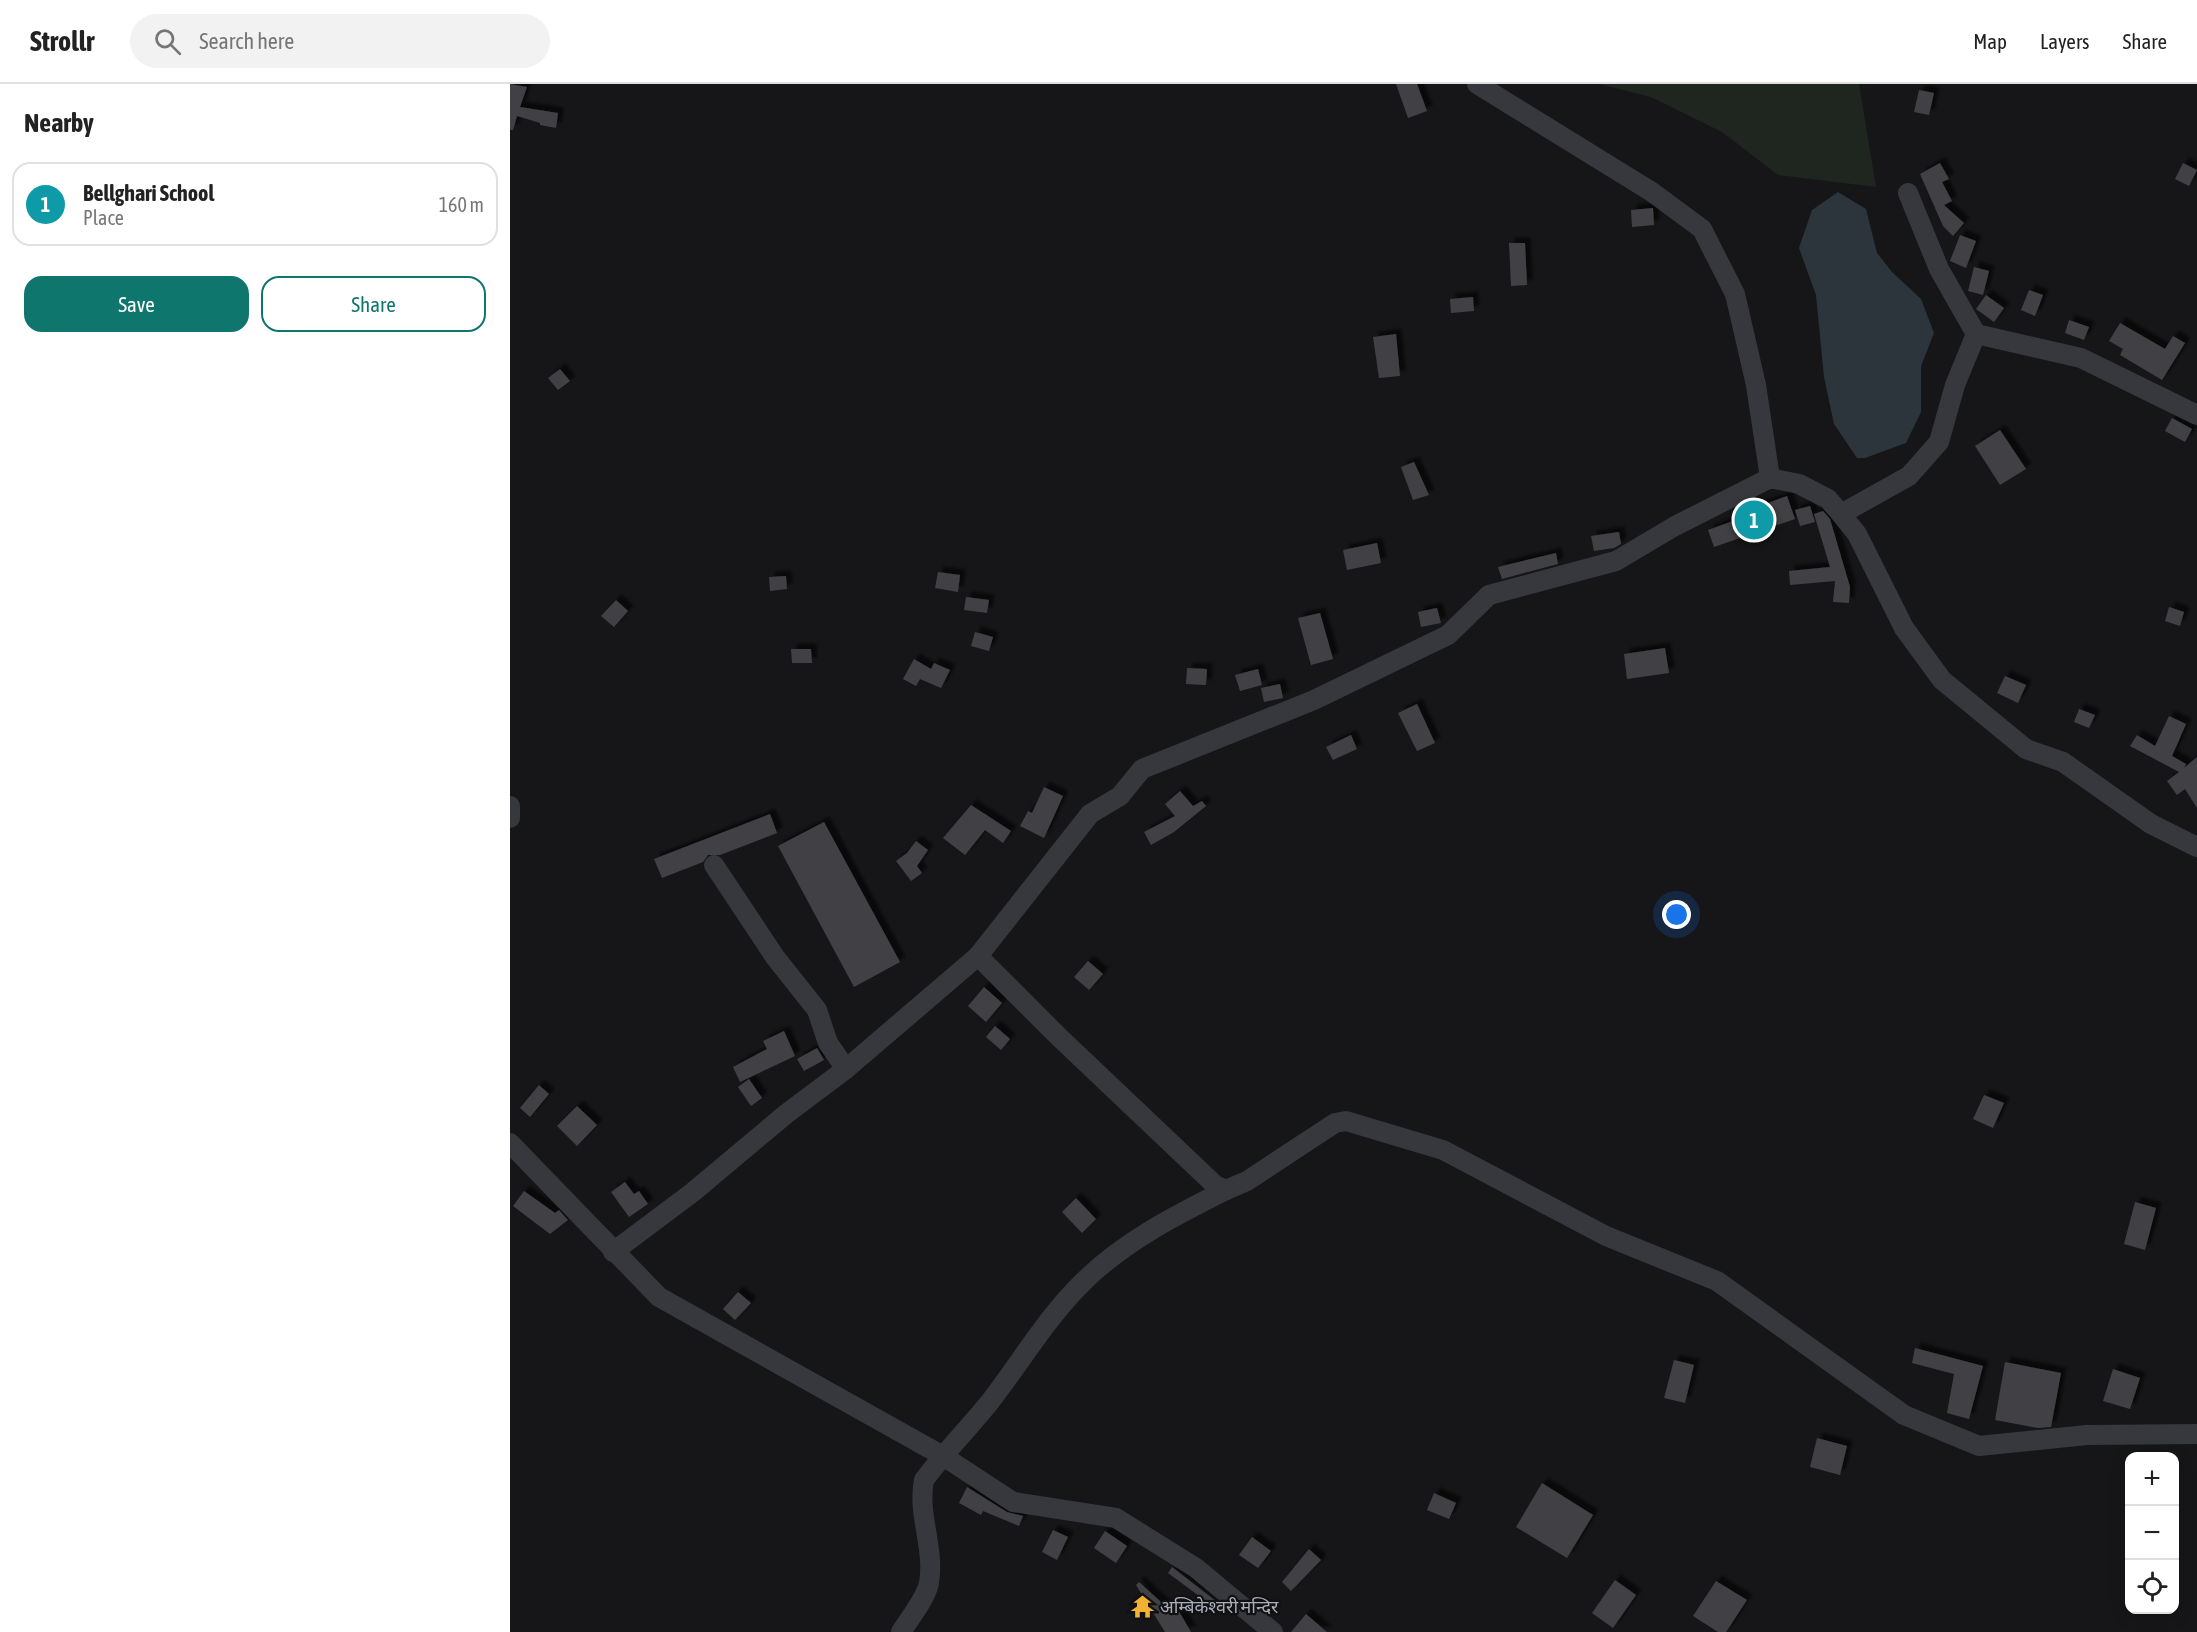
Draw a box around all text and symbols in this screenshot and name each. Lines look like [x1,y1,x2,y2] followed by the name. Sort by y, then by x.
[130,14,550,68] search box
[30,25,94,57] text: Strollr
[151,25,184,58] icon: search
[199,28,294,54] text: Search here
[1973,29,2007,53] text: Map
[2040,29,2090,53] text: Layers
[2123,29,2167,53] text: Share
[24,108,94,138] text: Nearby
[83,180,214,206] text: Bellghari School
[41,193,50,216] text: 1
[439,193,484,216] text: 160 m
[83,206,124,229] text: Place
[24,276,249,332] button: Save
[261,276,486,332] button: Share
[1734,498,1774,542] pin: 1
[1662,900,1691,929] your location
[2125,1452,2179,1614] map controls
[2125,1452,2179,1506] button: +
[2125,1506,2179,1560] button: −
[2125,1560,2179,1614] button: locate
[1129,1594,1155,1620] temple icon: अम्बिकेश्‍वरी मन्दिर
[1160,1596,1279,1617] place label: अम्बिकेश्‍वरी मन्दिर

